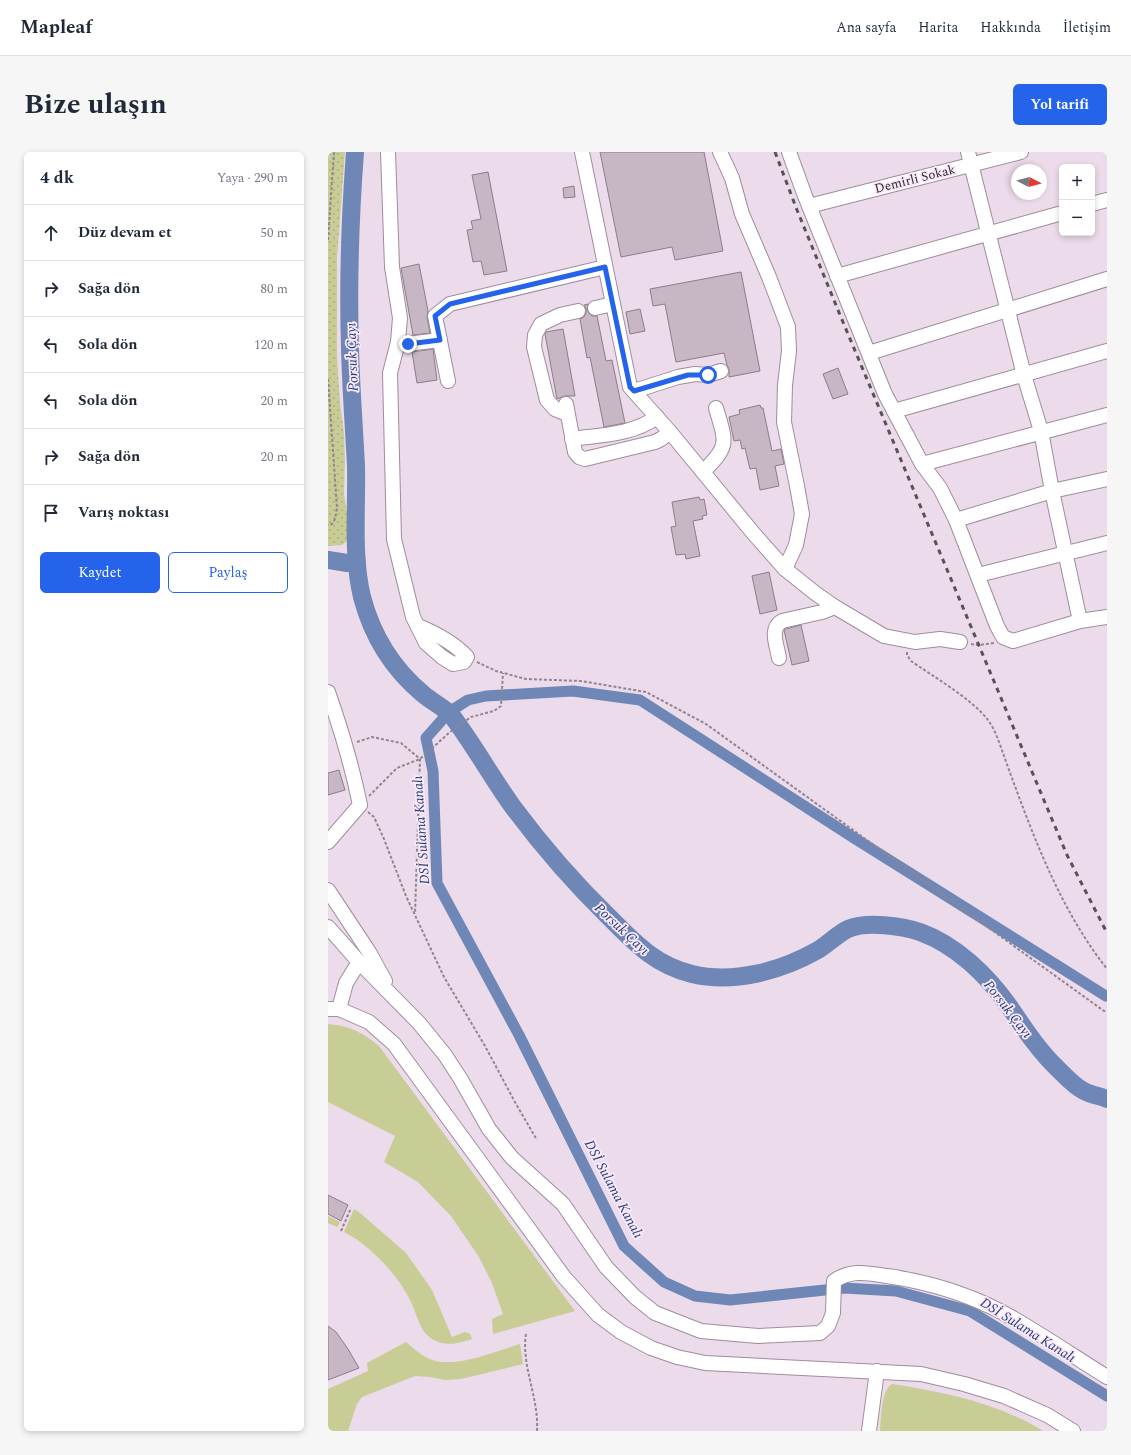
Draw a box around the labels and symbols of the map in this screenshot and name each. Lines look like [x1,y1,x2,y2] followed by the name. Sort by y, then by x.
[872,159,958,199] street label: Demirli Sokak
[1011,164,1047,200] north arrow
[340,322,364,392] water label: Porsuk Çayı
[399,335,417,353] route end
[699,366,717,384] route start
[407,775,435,885] water label: DSİ Sulama Kanalı
[590,898,654,960] water label: Porsuk Çayı
[979,975,1037,1043] water label: Porsuk Çayı
[579,1136,649,1242] water label: DSİ Sulama Kanalı
[976,1292,1080,1368] water label: DSİ Sulama Kanalı

